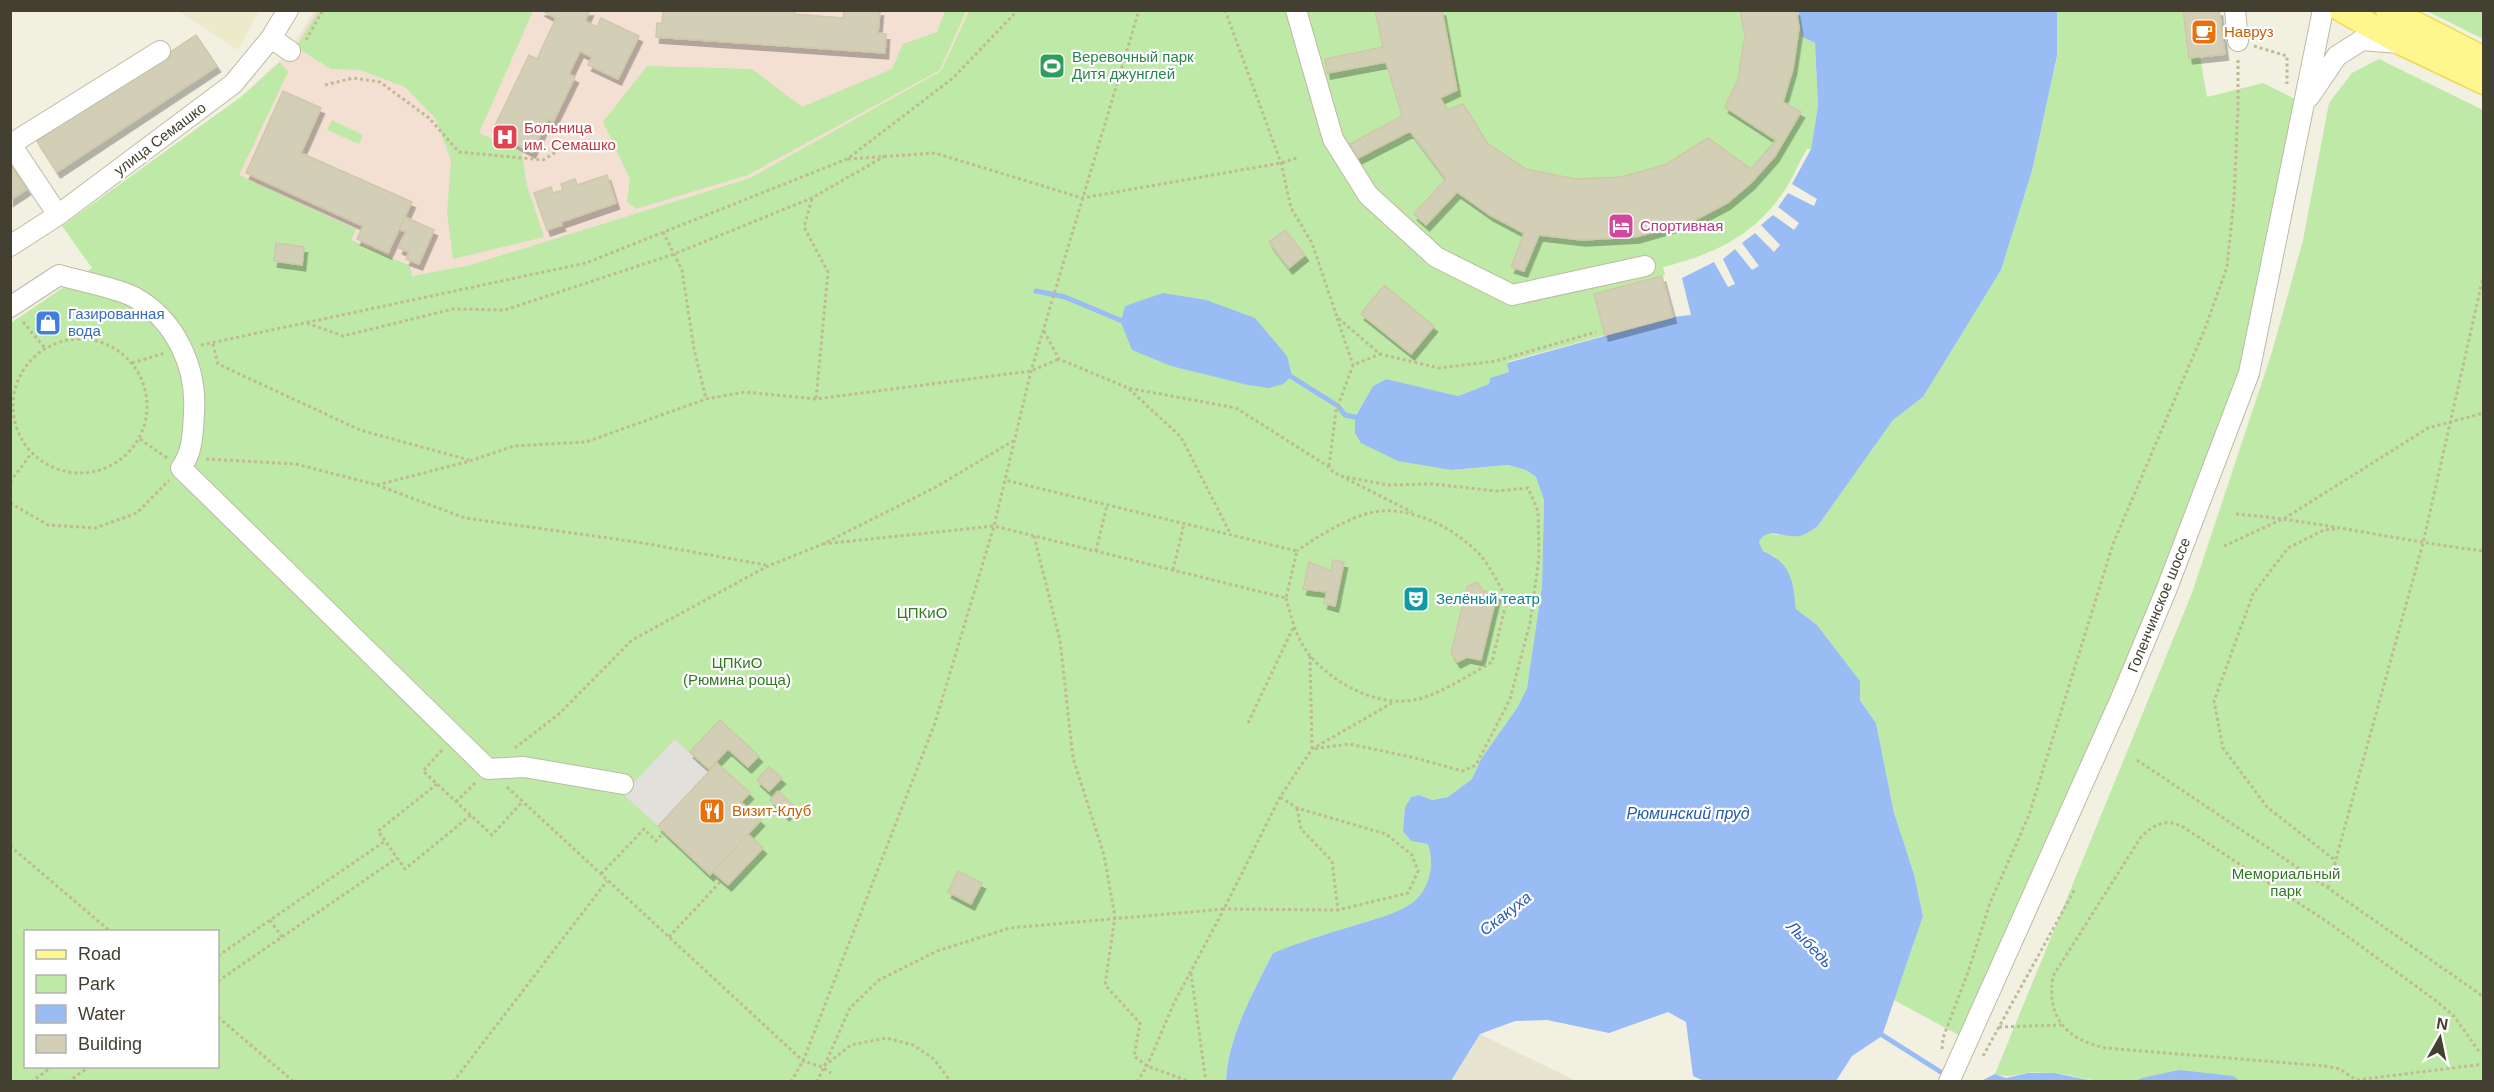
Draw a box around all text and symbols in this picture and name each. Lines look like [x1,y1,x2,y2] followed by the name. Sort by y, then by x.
[2189,17,2219,47] cafe icon: Навруз
[2224,23,2274,40] place label: Навруз
[1072,48,1194,82] place label: Веревочный парк Дитя джунглей
[1037,51,1067,81] sports icon: Веревочный парк Дитя джунглей
[111,99,209,179] street label: улица Семашко
[524,119,616,153] place label: Больница им. Семашко
[490,122,520,152] hospital icon: Больница им. Семашко
[1606,211,1636,241] hotel icon: Спортивная
[1640,217,1723,234] place label: Спортивная
[68,305,165,339] place label: Газированная вода
[33,308,63,338] shop icon: Газированная вода
[2124,535,2193,675] street label: Голенчинское шоссе
[1401,584,1431,614] theatre icon: Зелёный театр
[1436,590,1540,607] place label: Зелёный театр
[897,604,947,621] park label: ЦПКиО
[683,654,791,688] park label: ЦПКиО (Рюмина роща)
[697,796,727,826] restaurant icon: Визит-Клуб
[732,802,811,819] place label: Визит-Клуб
[1626,805,1750,822] water label: Рюминский пруд
[2232,865,2340,899] park label: Мемориальный парк
[1476,888,1534,939] water label: Скакуха
[1783,917,1836,971] water label: Лыбедь
[24,930,219,1068] legend
[78,944,121,964] text: Road
[78,974,116,994] text: Park
[78,1004,125,1024] text: Water
[2410,1008,2470,1068] north arrow
[2435,1014,2449,1033] text: N
[78,1034,142,1054] text: Building

